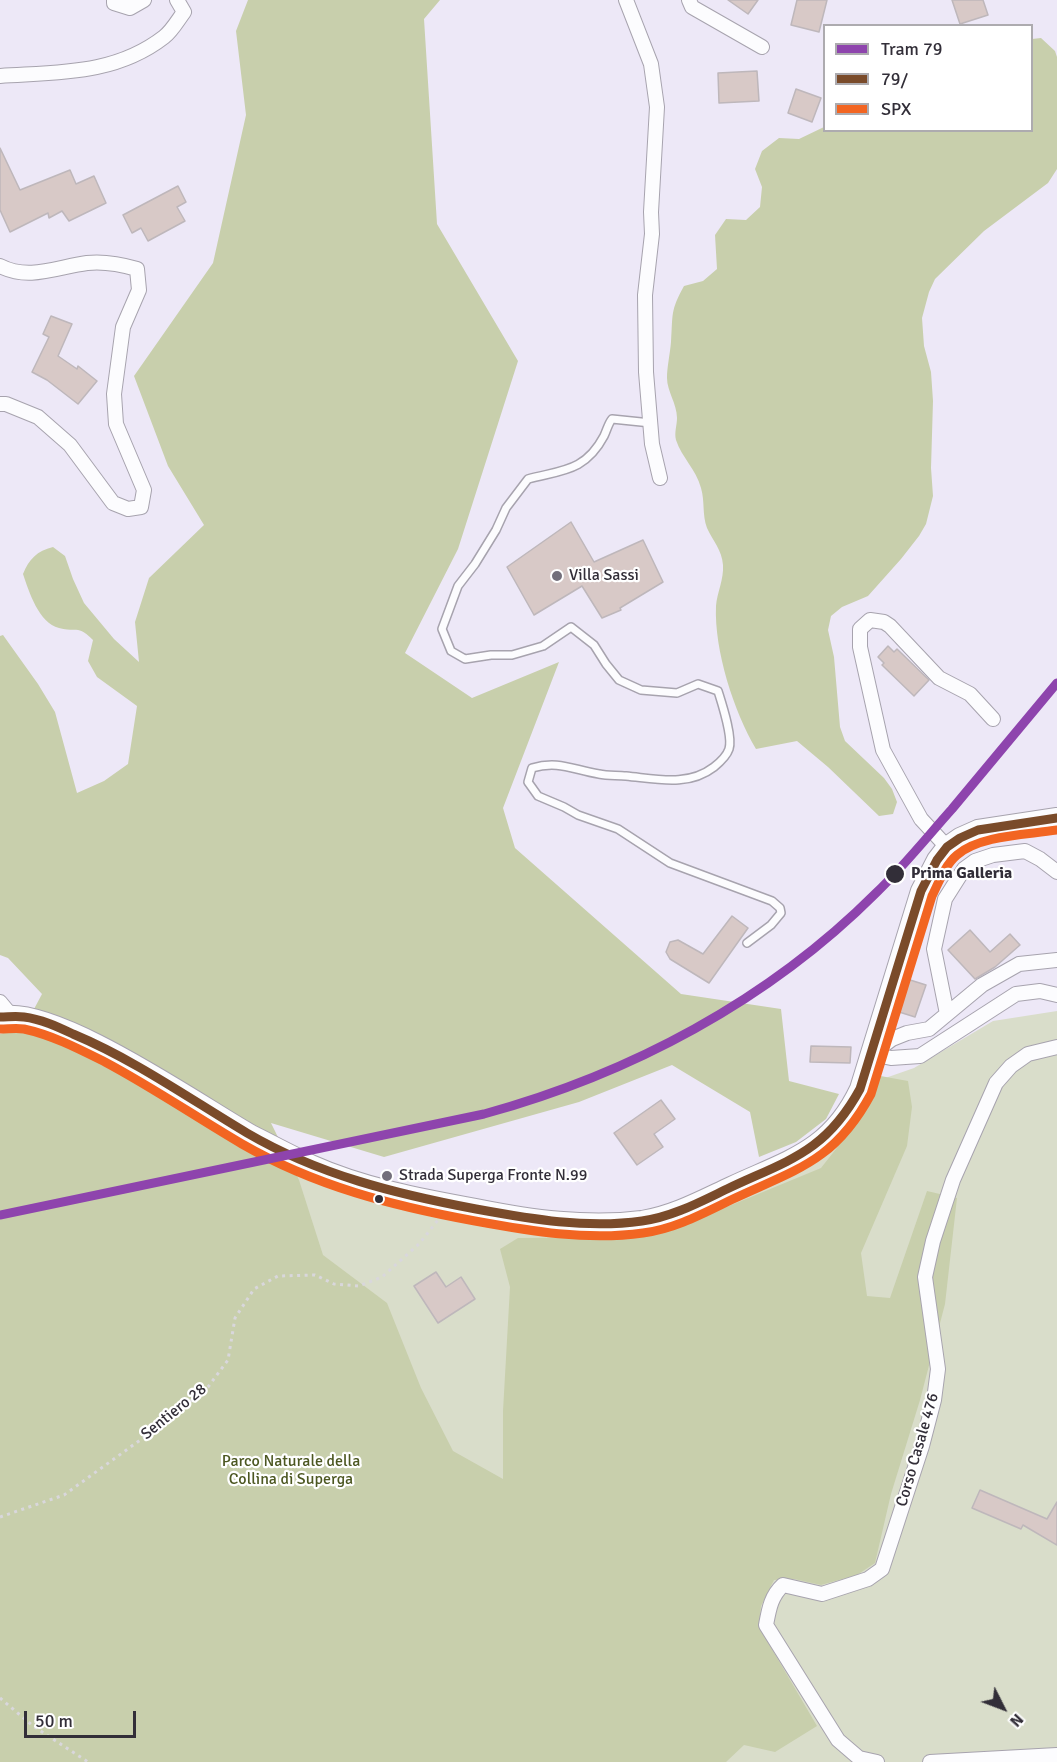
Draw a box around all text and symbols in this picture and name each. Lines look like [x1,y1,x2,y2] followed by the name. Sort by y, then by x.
[823,24,1033,132] legend
[881,38,942,60] text: Tram 79
[881,68,908,90] text: 79/
[881,98,911,120] text: SPX
[569,566,639,586] place label: Villa Sassi
[550,569,564,583] marker: Villa Sassi
[884,863,906,885] marker: Prima Galleria
[911,864,1012,884] place label: Prima Galleria
[399,1166,587,1186] place label: Strada Superga Fronte N.99
[380,1169,394,1183] marker: Strada Superga Fronte N.99
[373,1193,385,1205] unlabelled marker
[137,1380,211,1444] street label: Sentiero 28
[893,1391,943,1509] street label: Corso Casale 476
[222,1452,360,1490] park label: Parco Naturale della Collina di Superga
[973,1678,1033,1738] north arrow
[27,1699,140,1737] scale bar
[1005,1709,1028,1731] text: N
[35,1710,73,1732] text: 50 m

